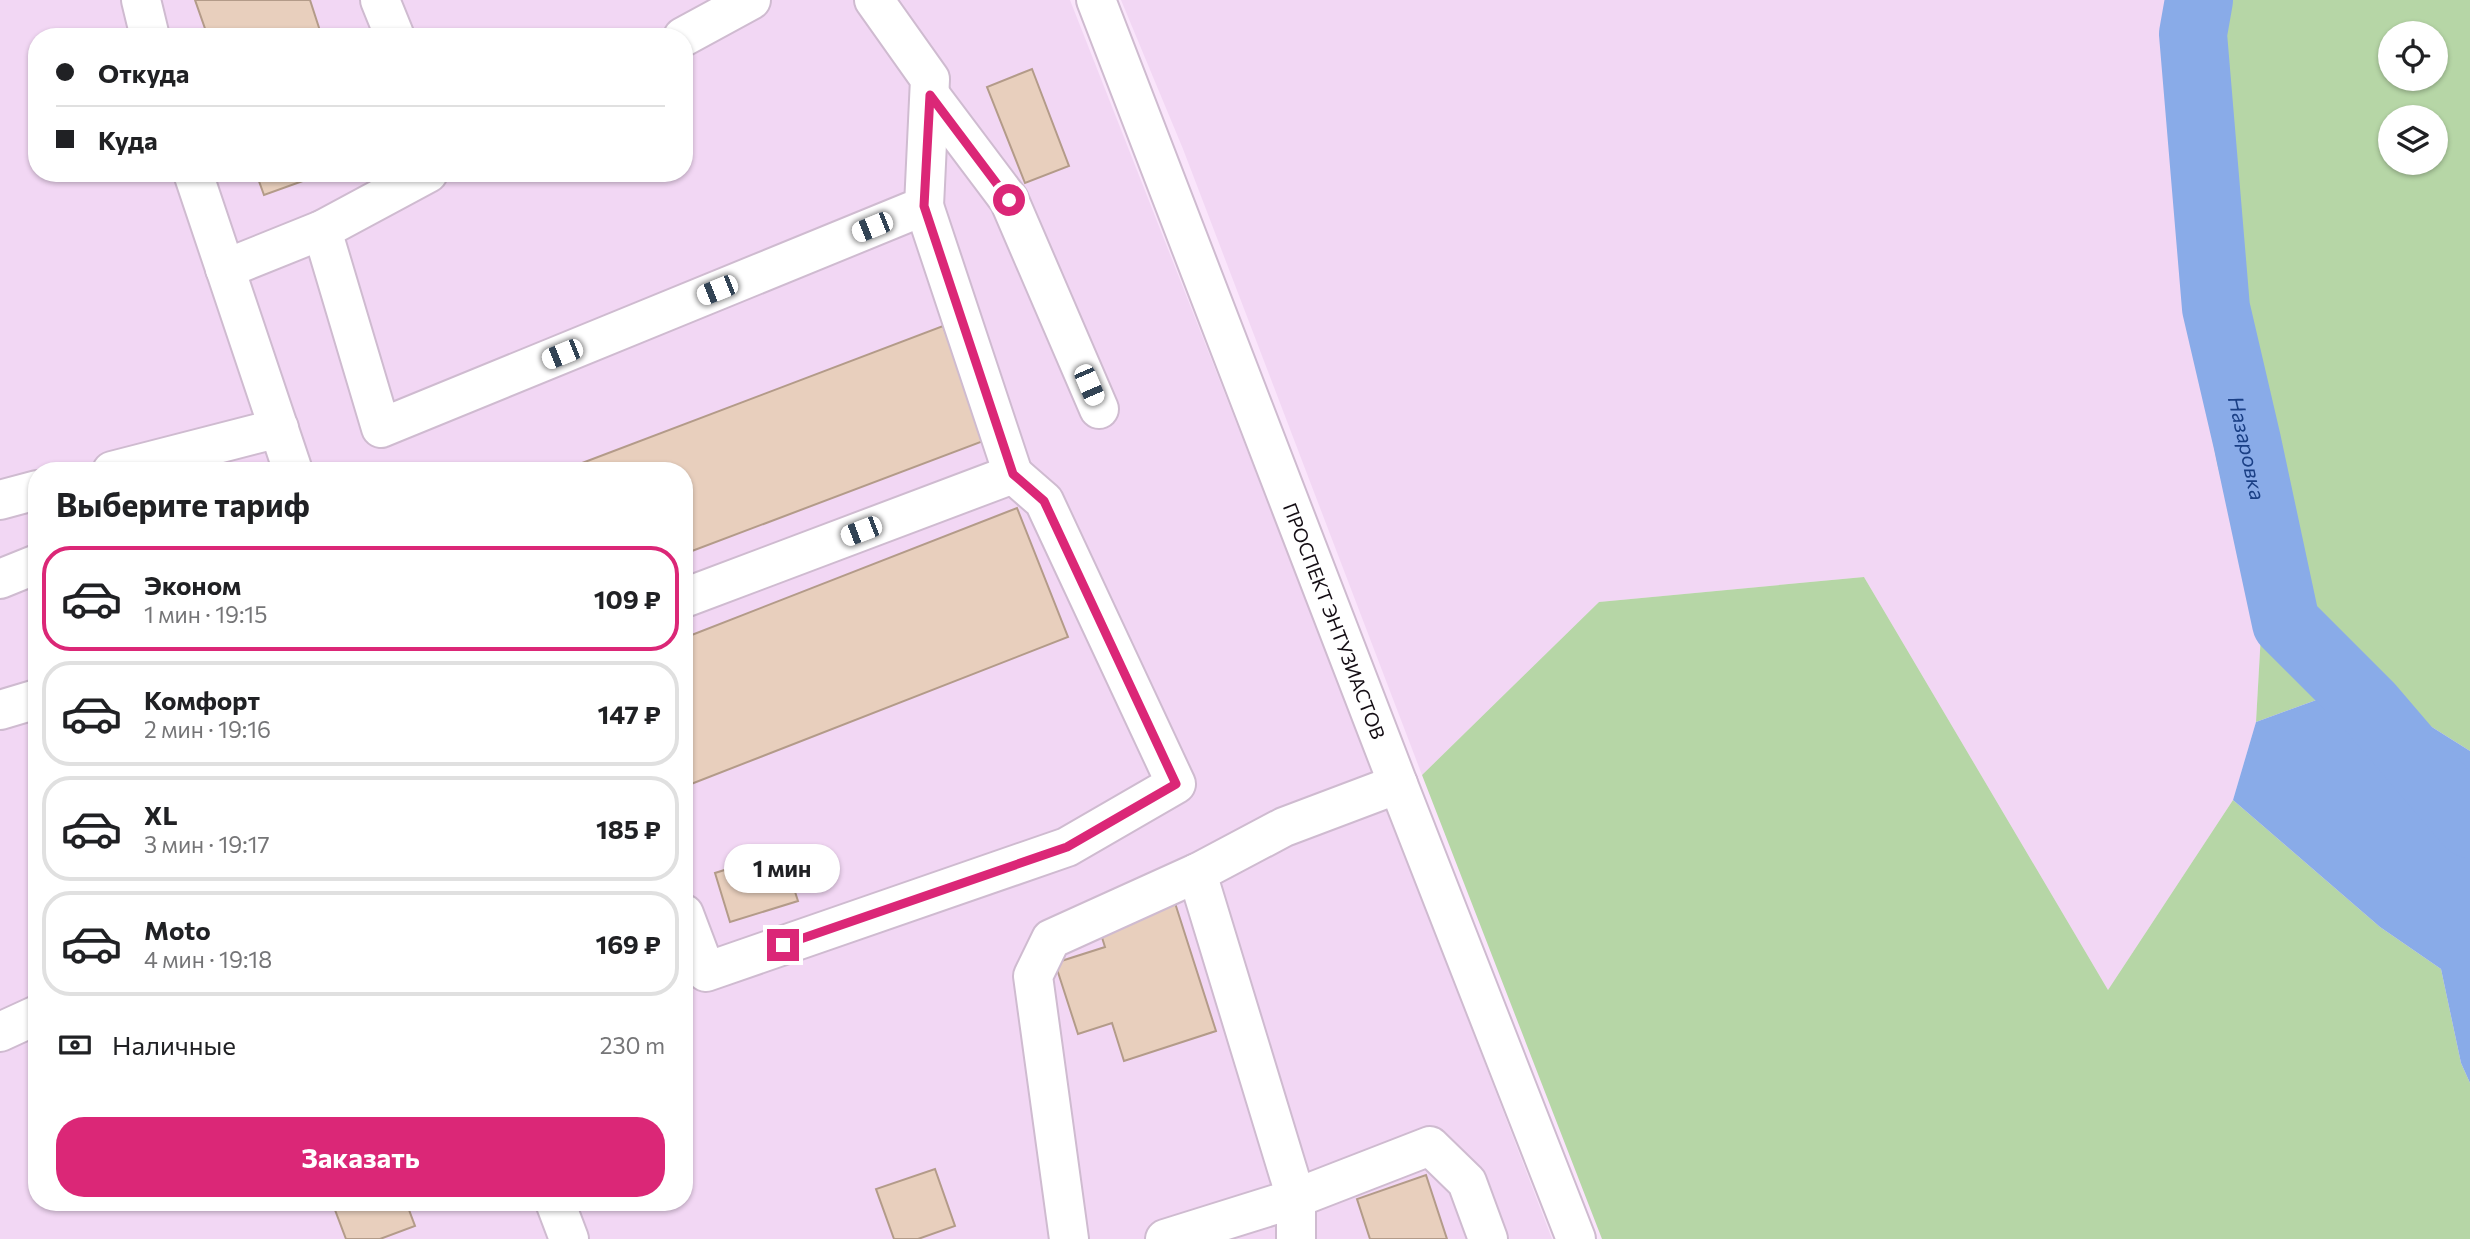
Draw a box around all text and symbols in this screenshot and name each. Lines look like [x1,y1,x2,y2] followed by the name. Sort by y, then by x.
[2378,21,2448,175] map controls
[2378,21,2448,91] button: locate
[98,57,189,88] text: Откуда
[2378,105,2448,175] button: layers
[98,124,158,155] text: Куда
[993,184,1025,216] route start
[849,209,896,245] car
[694,272,741,308] car
[539,336,586,372] car
[1072,362,1107,408] car
[2224,393,2272,502] water label: Назаровка
[56,484,310,524] text: Выберите тариф
[1279,499,1391,742] street label: ПРОСПЕКТ ЭНТУЗИАСТОВ
[838,514,885,548] car
[60,567,123,630] icon: car
[144,569,241,600] text: Эконом
[594,583,661,614] text: 109 ₽
[144,600,267,628] text: 1 мин · 19:15
[60,682,123,745] icon: car
[144,684,260,715] text: Комфорт
[597,698,661,729] text: 147 ₽
[144,715,271,743] text: 2 мин · 19:16
[60,797,123,860] icon: car
[144,799,178,830] text: XL
[596,813,661,844] text: 185 ₽
[144,830,270,858] text: 3 мин · 19:17
[725,844,841,892] callout: 1 мин
[753,854,811,882] text: 1 мин
[60,912,123,975] icon: car
[144,914,211,945] text: Moto
[595,928,661,959] text: 169 ₽
[767,929,799,961] route end
[144,945,272,973] text: 4 мин · 19:18
[56,1026,94,1064] icon: cash
[112,1029,236,1060] text: Наличные
[600,1031,665,1059] text: 230 m
[56,1117,665,1197] button: Заказать

